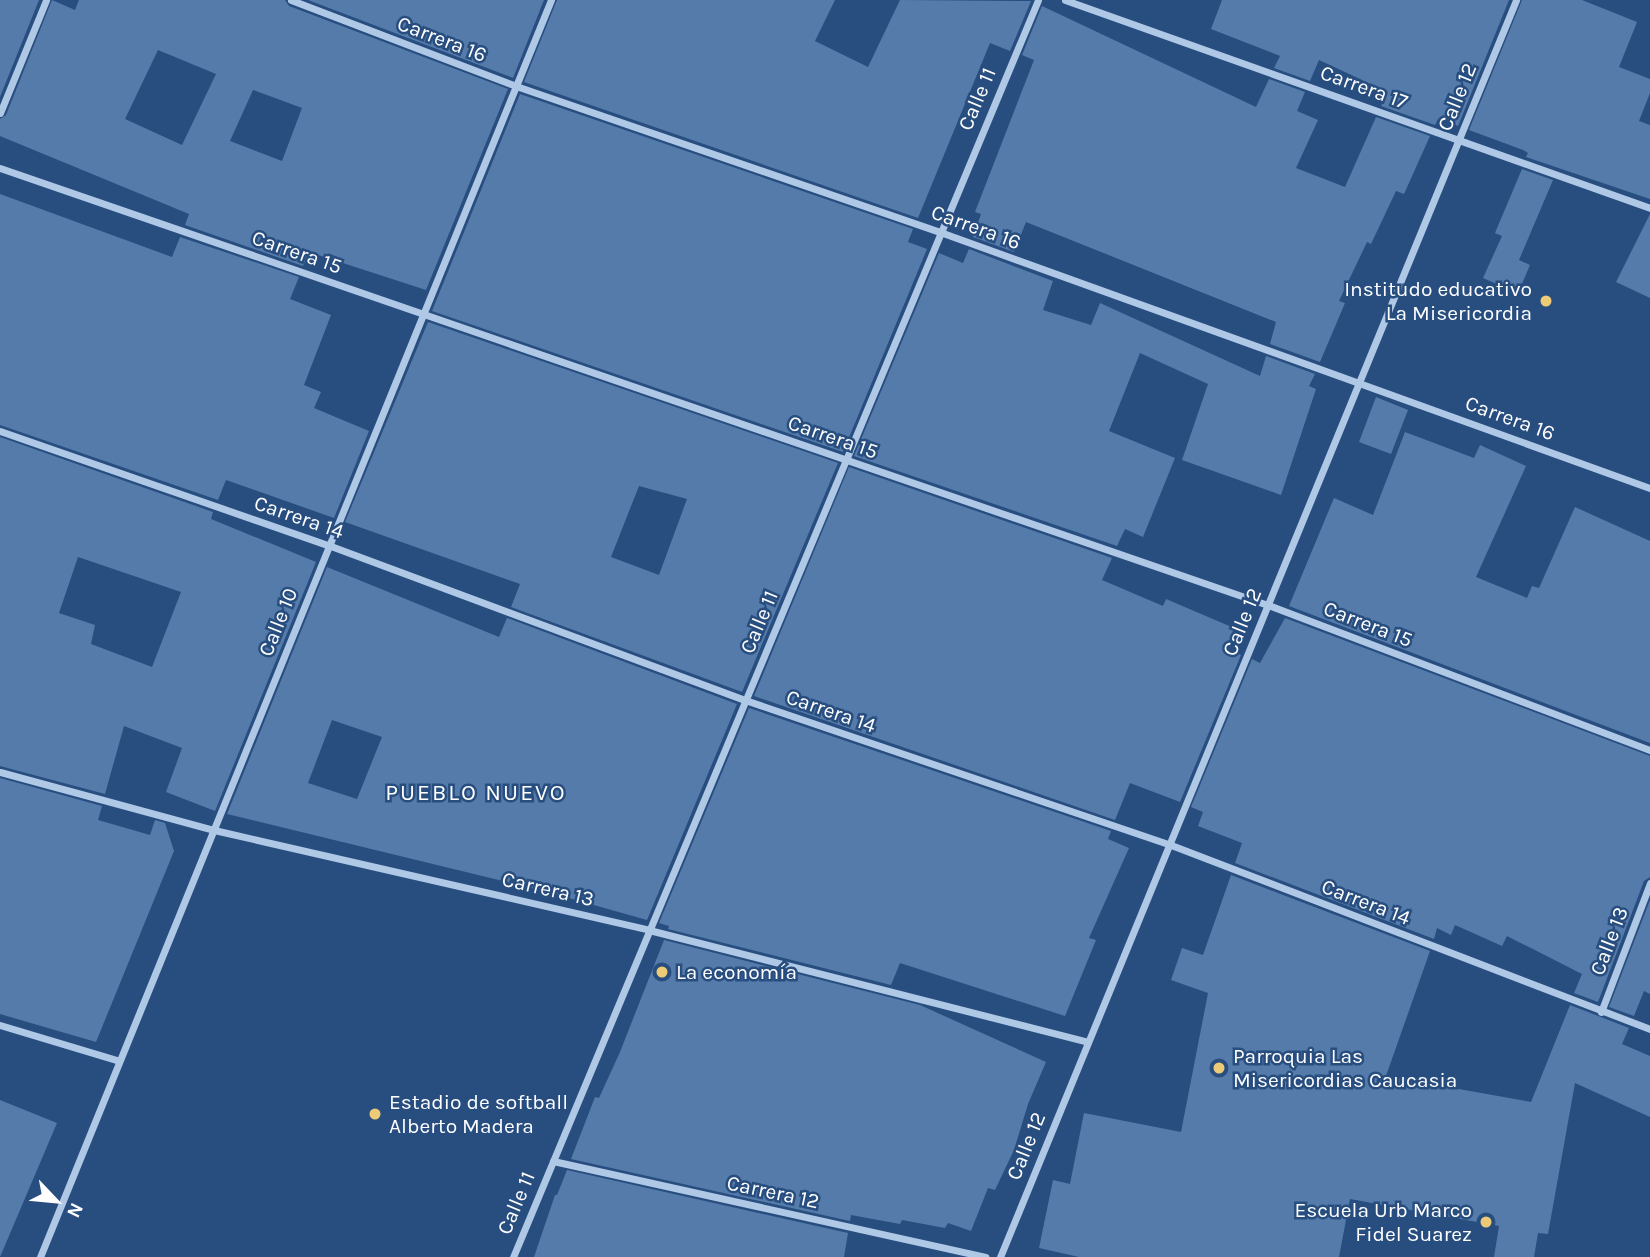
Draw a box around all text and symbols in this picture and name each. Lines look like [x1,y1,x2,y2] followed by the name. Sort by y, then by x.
[394,10,490,68] street label: Carrera 16
[1432,59,1482,135] street label: Calle 12
[1317,60,1411,114] street label: Carrera 17
[953,64,1001,134] street label: Calle 11
[928,199,1024,255] street label: Carrera 16
[249,225,345,279] street label: Carrera 15
[1344,276,1532,326] place label: Institudo educativo La Misericordia
[1538,293,1554,309] marker: Institudo educativo La Misericordia
[1462,390,1558,446] street label: Carrera 16
[785,410,881,464] street label: Carrera 15
[251,490,347,544] street label: Carrera 14
[253,584,303,660] street label: Calle 10
[1217,584,1267,660] street label: Calle 12
[735,587,783,657] street label: Calle 11
[1320,596,1416,652] street label: Carrera 15
[783,684,879,738] street label: Carrera 14
[387,779,565,807] district label: PUEBLO NUEVO
[499,866,597,912] street label: Carrera 13
[1318,874,1414,930] street label: Carrera 14
[1584,903,1634,979] street label: Calle 13
[676,959,797,985] place label: La economía
[654,964,670,980] marker: La economía
[1233,1043,1457,1093] place label: Parroquia Las Misericordias Caucasia
[1211,1060,1227,1076] marker: Parroquia Las Misericordias Caucasia
[389,1089,568,1139] place label: Estadio de softball Alberto Madera
[367,1106,383,1122] marker: Estadio de softball Alberto Madera
[1001,1108,1051,1184] street label: Calle 12
[21,1166,91,1236] north arrow
[492,1168,540,1238] street label: Calle 11
[725,1170,821,1214] street label: Carrera 12
[1294,1197,1472,1247] place label: Escuela Urb Marco Fidel Suarez
[62,1199,88,1221] text: N
[1478,1214,1494,1230] marker: Escuela Urb Marco Fidel Suarez

